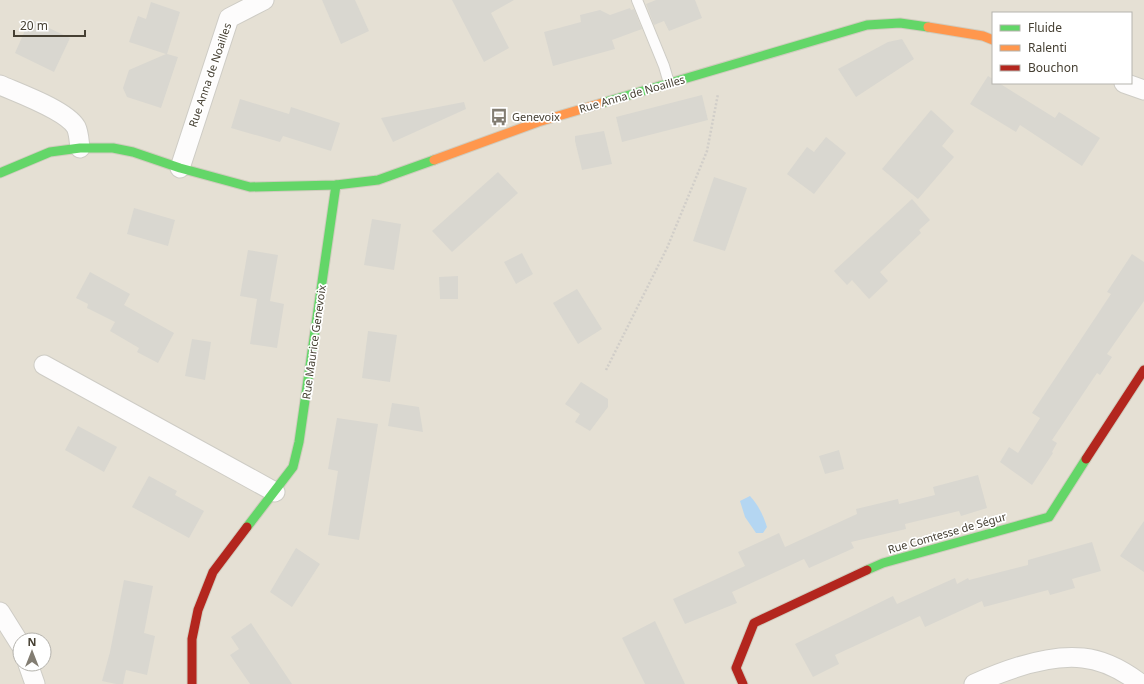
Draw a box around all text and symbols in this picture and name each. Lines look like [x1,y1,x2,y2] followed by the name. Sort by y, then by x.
[14,12,85,38] scale bar
[992,12,1132,84] legend
[20,17,48,34] text: 20 m
[1028,19,1062,36] text: Fluide
[185,21,234,129] street label: Rue Anna de Noailles
[1028,39,1067,56] text: Ralenti
[1028,59,1078,76] text: Bouchon
[577,71,686,116] street label: Rue Anna de Noailles
[489,107,509,127] bus stop icon: Genevoix
[512,109,560,124] place label: Genevoix
[298,284,329,400] street label: Rue Maurice Genevoix
[886,508,1008,557] street label: Rue Comtesse de Ségur
[12,632,52,672] north arrow
[28,634,36,649] text: N

